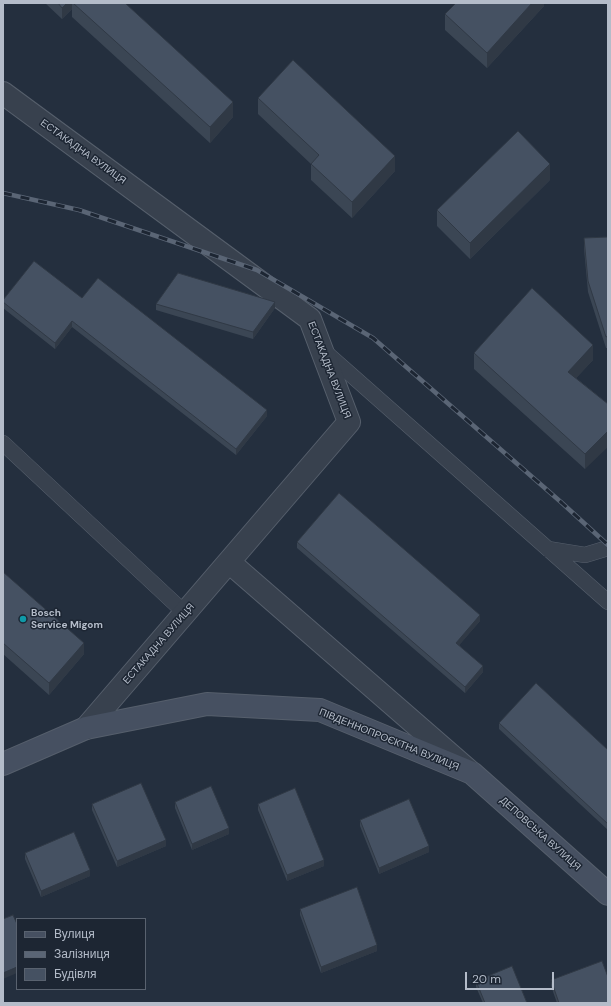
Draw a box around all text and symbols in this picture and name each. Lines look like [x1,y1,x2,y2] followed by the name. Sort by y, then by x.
[38,117,128,187] street label: ЕСТАКАДНА ВУЛИЦЯ
[305,320,353,420] street label: ЕСТАКАДНА ВУЛИЦЯ
[121,601,197,687] street label: ЕСТАКАДНА ВУЛИЦЯ
[31,607,103,630] place label: Bosch Service Migom
[18,614,28,624] marker: Bosch Service Migom
[317,706,461,774] street label: ПІВДЕННОПРОЄКТНА ВУЛИЦЯ
[497,795,583,873] street label: ДЕПОВСЬКА ВУЛИЦЯ
[16,918,146,990] legend
[54,926,95,942] text: Вулиця
[54,946,110,962] text: Залізниця
[467,964,556,990] scale bar
[54,966,96,982] text: Будівля
[472,971,501,987] text: 20 m

